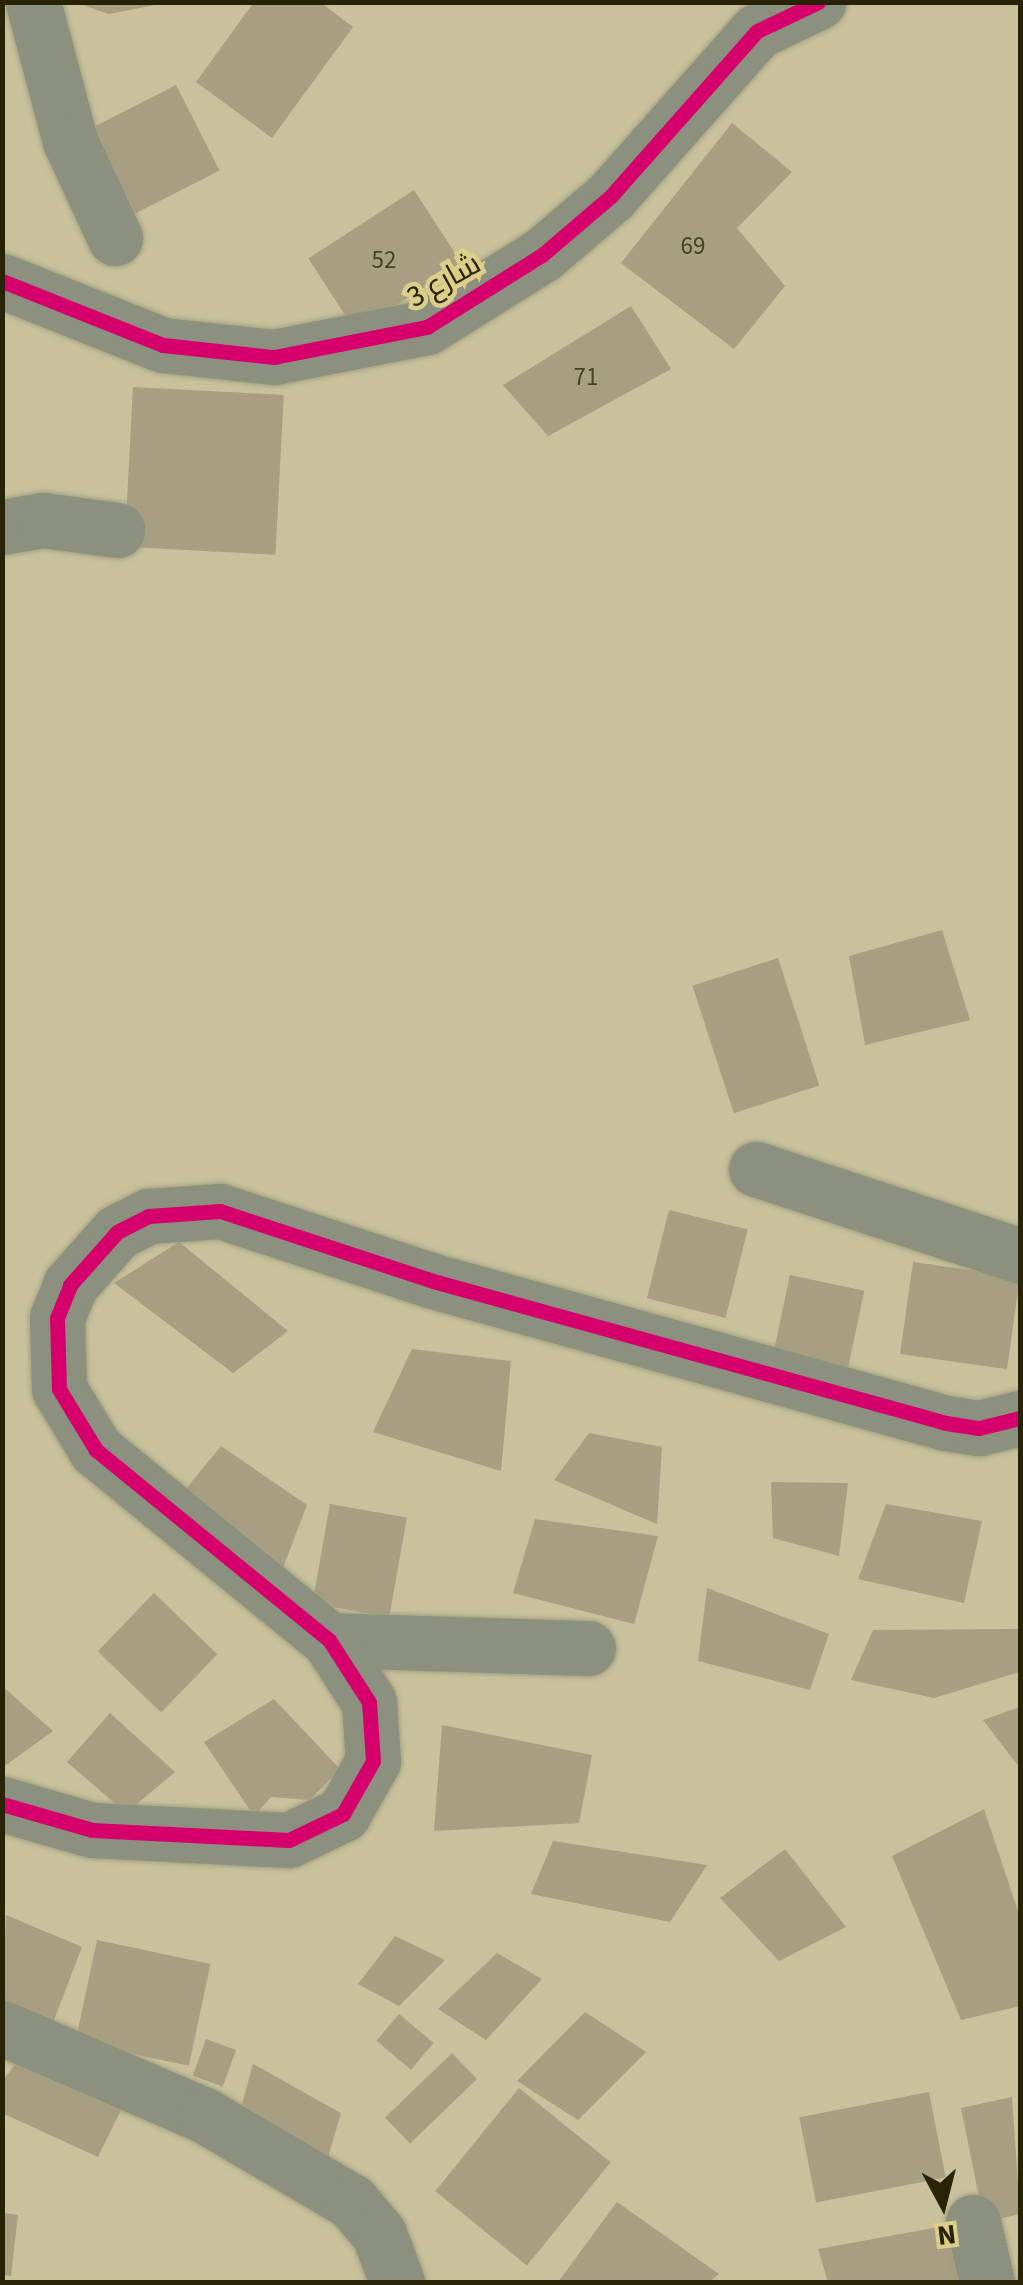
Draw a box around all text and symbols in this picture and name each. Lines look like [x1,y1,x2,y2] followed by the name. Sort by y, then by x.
[681,231,705,261] house number: 69
[372,245,396,275] house number: 52
[401,246,487,316] street label: شارع 3
[574,362,598,392] house number: 71
[893,2155,993,2255] north arrow
[935,2214,958,2256] text: N

